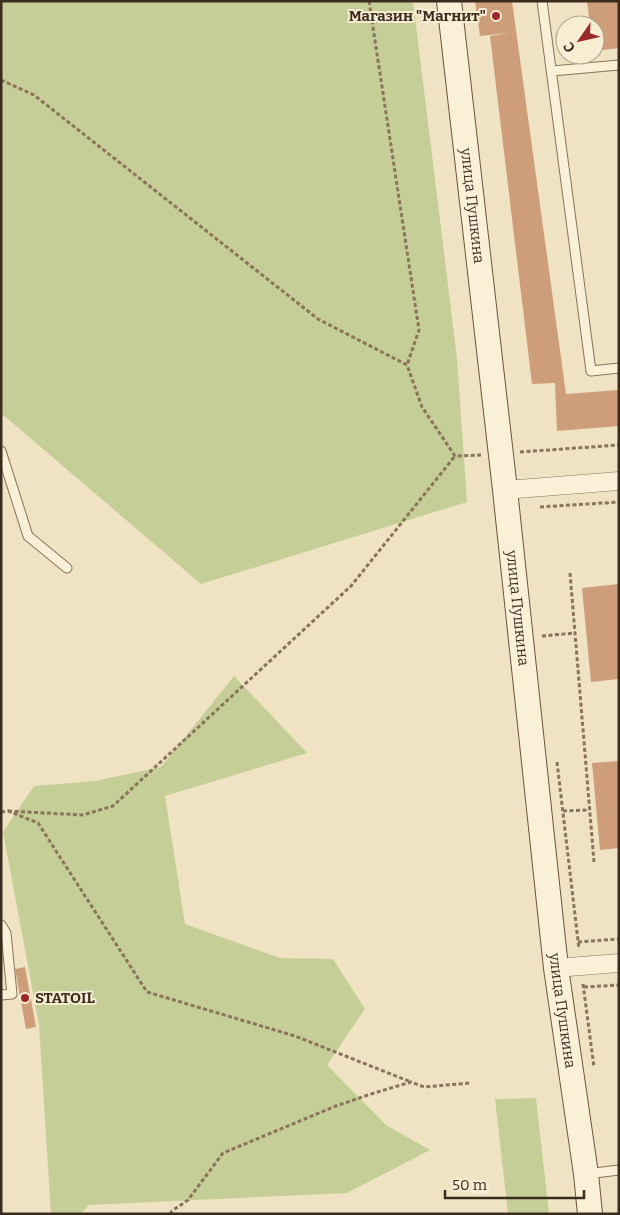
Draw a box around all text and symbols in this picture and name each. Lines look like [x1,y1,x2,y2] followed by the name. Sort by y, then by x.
[349,7,486,25] place label: Магазин "Магнит"
[490,10,502,22] marker: Магазин "Магнит"
[555,15,605,65] north arrow
[560,38,579,55] text: С
[457,146,488,264] street label: улица Пушкина
[502,548,533,667] street label: улица Пушкина
[545,951,579,1069] street label: улица Пушкина
[35,989,95,1007] place label: STATOIL
[19,992,31,1004] marker: STATOIL
[445,1168,584,1200] scale bar
[452,1176,488,1194] text: 50 m

